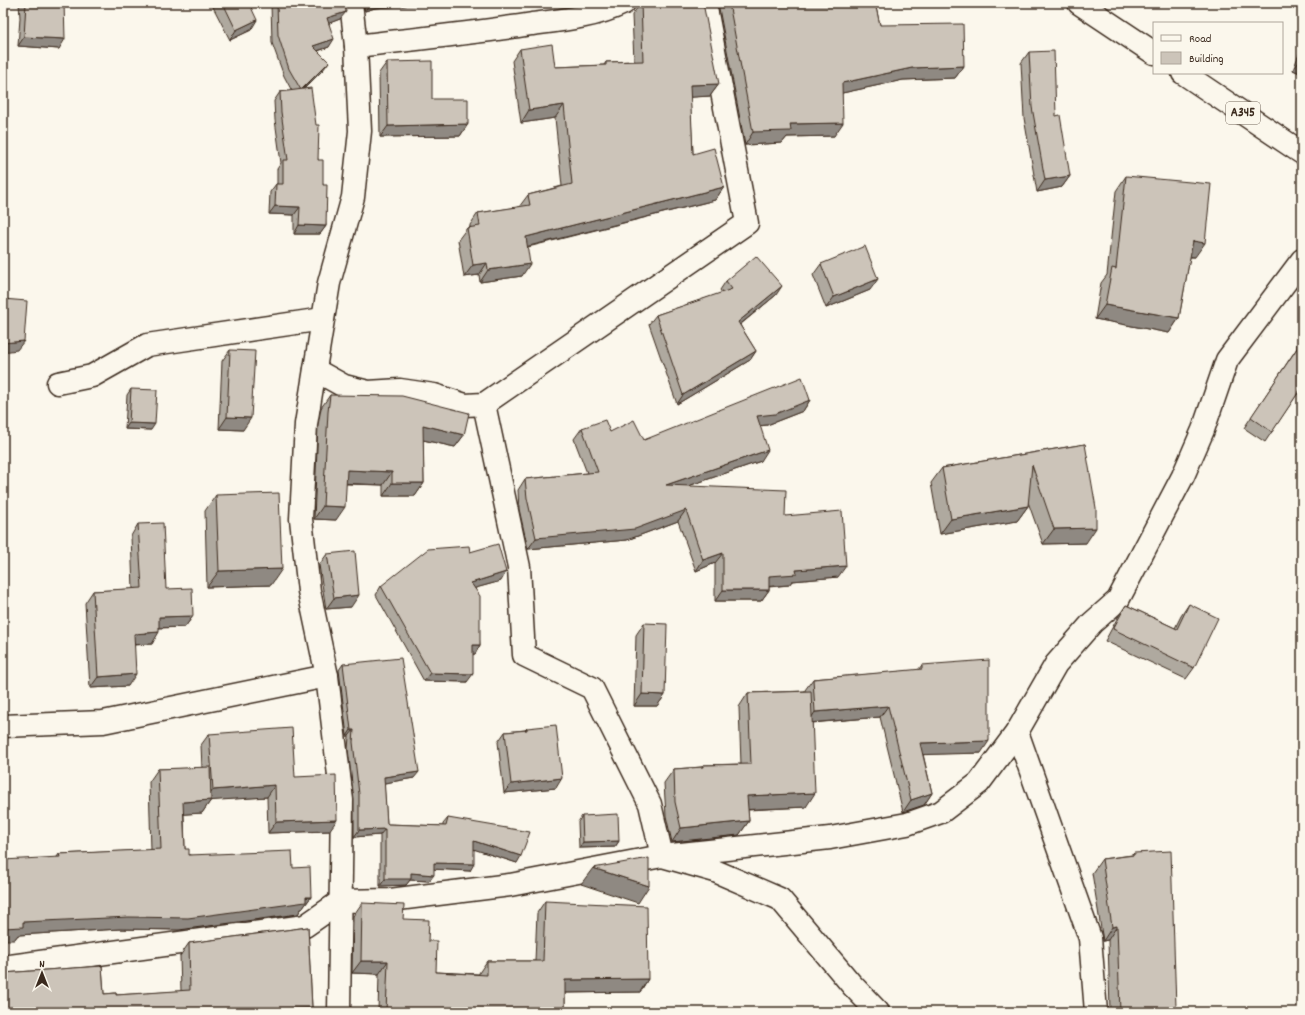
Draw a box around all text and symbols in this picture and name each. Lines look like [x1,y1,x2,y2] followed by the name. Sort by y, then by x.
[1153,22,1283,74] legend
[1189,31,1211,48] text: Road
[1189,51,1224,68] text: Building
[1226,102,1260,124] road number: A345
[22,953,62,993] north arrow
[39,957,45,973] text: N

